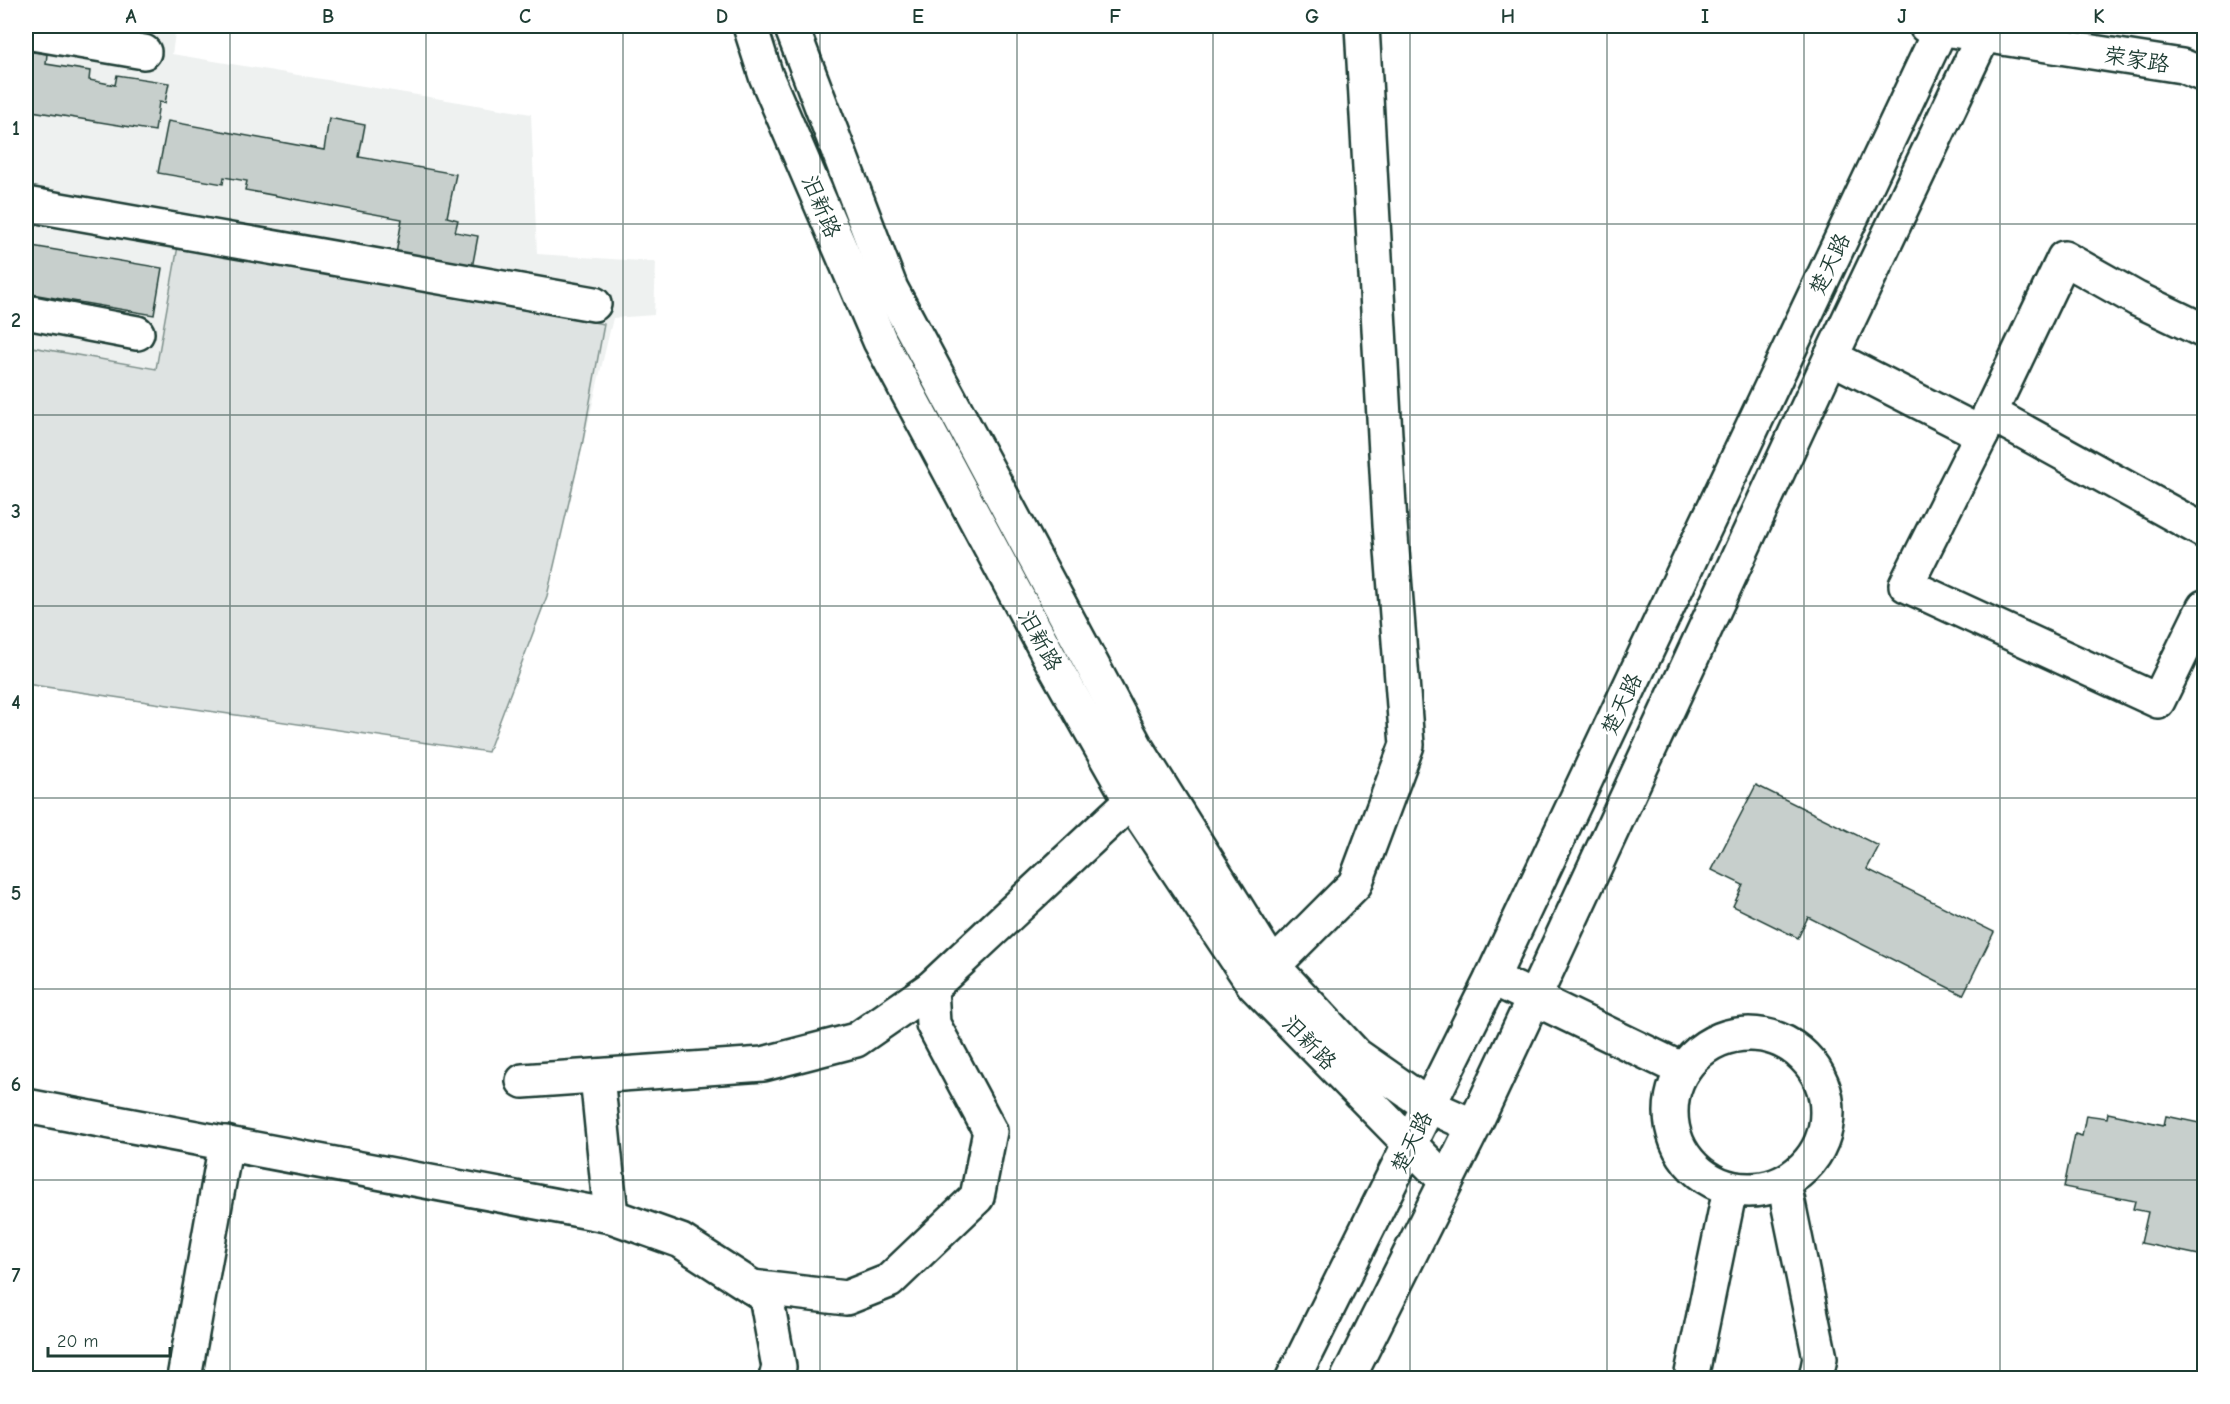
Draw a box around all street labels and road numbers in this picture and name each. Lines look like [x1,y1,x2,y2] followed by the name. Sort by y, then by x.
[2102,42,2171,78] street label: 荣家路
[796,171,846,242] street label: 汨新路
[1804,229,1856,300] street label: 楚天路
[1013,605,1067,676] street label: 汨新路
[1596,669,1648,740] street label: 楚天路
[1277,1010,1342,1075] street label: 汨新路
[1386,1107,1438,1178] street label: 楚天路

